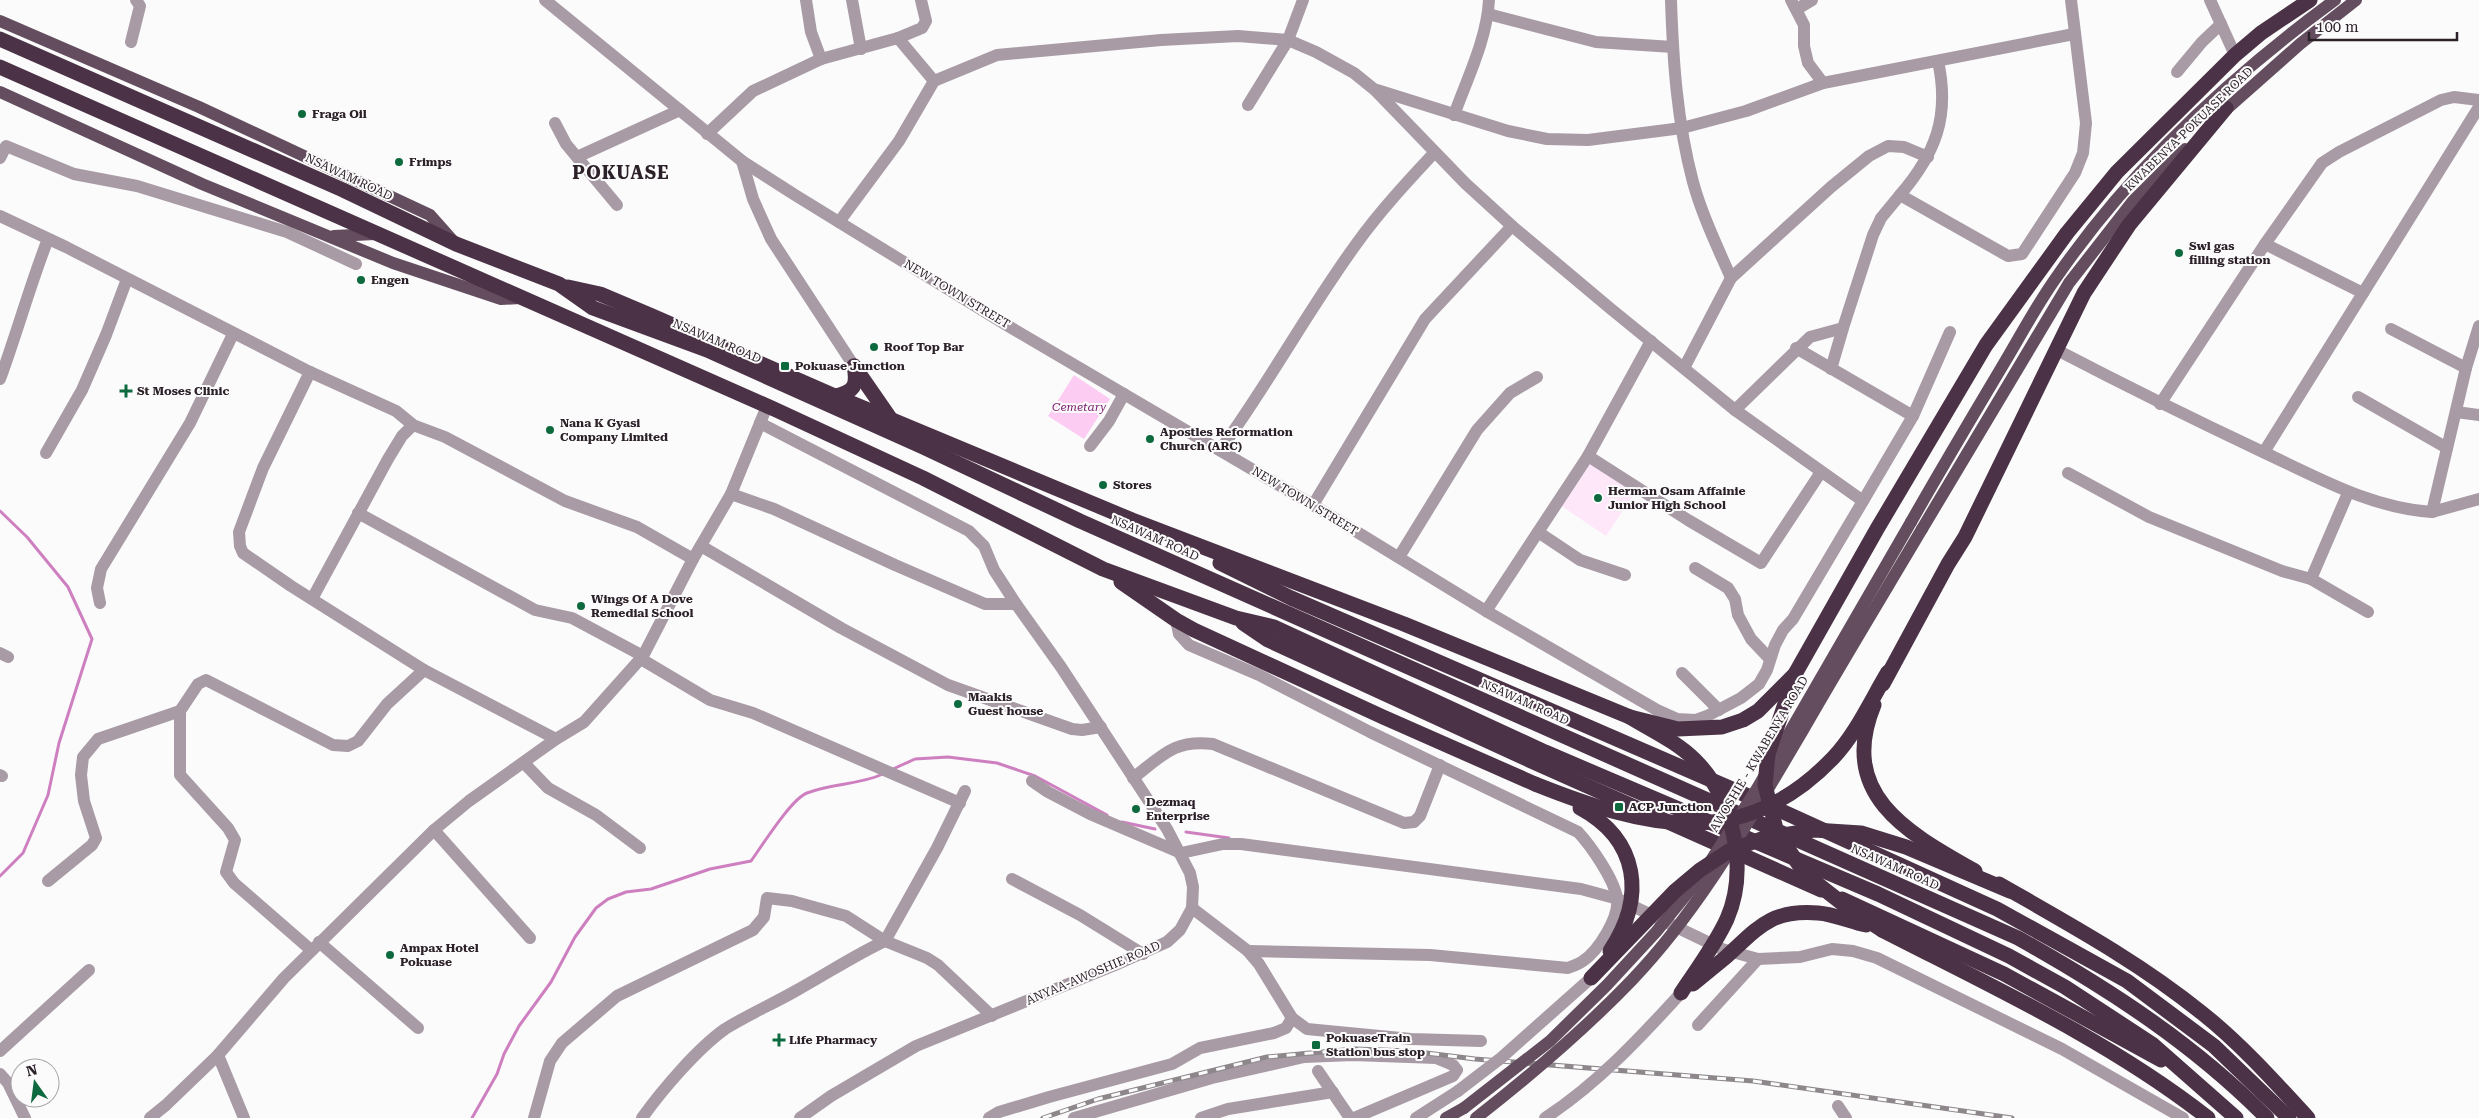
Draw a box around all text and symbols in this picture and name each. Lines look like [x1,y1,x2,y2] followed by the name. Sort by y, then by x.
[2309,10,2456,42] scale bar
[2316,18,2359,36] text: 100 m
[2122,64,2256,194] street label: KWABENYA-POKUASE ROAD
[312,107,367,121] place label: Fraga Oil
[296,108,308,120] marker: Fraga Oil
[303,151,395,203] street label: NSAWAM ROAD
[409,155,452,169] place label: Frimps
[393,156,405,168] marker: Frimps
[572,162,670,183] district label: POKUASE
[2189,239,2270,267] place label: Swl gas filling station
[2173,247,2185,259] marker: Swl gas filling station
[901,257,1013,331] street label: NEW TOWN STREET
[371,273,409,287] place label: Engen
[355,274,367,286] marker: Engen
[671,316,763,366] street label: NSAWAM ROAD
[884,340,965,354] place label: Roof Top Bar
[868,341,880,353] marker: Roof Top Bar
[795,359,905,373] place label: Pokuase Junction
[779,360,791,372] marker: Pokuase Junction
[119,384,133,398] marker: St Moses Clinic
[137,384,230,398] place label: St Moses Clinic
[1052,400,1107,414] park label: Cemetary
[560,416,668,444] place label: Nana K Gyasi Company Limited
[544,424,556,436] marker: Nana K Gyasi Company Limited
[1160,425,1293,453] place label: Apostles Reformation Church (ARC)
[1144,433,1156,445] marker: Apostles Reformation Church (ARC)
[1249,464,1361,538] street label: NEW TOWN STREET
[1113,478,1152,492] place label: Stores
[1097,479,1109,491] marker: Stores
[1608,484,1745,512] place label: Herman Osam Affainie Junior High School
[1592,492,1604,504] marker: Herman Osam Affainie Junior High School
[1109,512,1201,564] street label: NSAWAM ROAD
[591,592,694,620] place label: Wings Of A Dove Remedial School
[575,600,587,612] marker: Wings Of A Dove Remedial School
[1707,674,1811,834] street label: AWOSHIE - KWABENYA ROAD
[1479,676,1571,728] street label: NSAWAM ROAD
[968,690,1043,718] place label: Maakis Guest house
[952,698,964,710] marker: Maakis Guest house
[1146,795,1210,823] place label: Dezmaq Enterprise
[1629,800,1712,814] place label: ACP Junction
[1613,801,1625,813] marker: ACP Junction
[1130,803,1142,815] marker: Dezmaq Enterprise
[1849,841,1941,893] street label: NSAWAM ROAD
[1024,938,1162,1008] street label: ANYAA-AWOSHIE ROAD
[400,941,479,969] place label: Ampax Hotel Pokuase
[384,949,396,961] marker: Ampax Hotel Pokuase
[1326,1031,1425,1059] place label: PokuaseTrain Station bus stop
[789,1033,878,1047] place label: Life Pharmacy
[773,1034,785,1046] marker: Life Pharmacy
[1310,1039,1322,1051] marker: PokuaseTrain Station bus stop
[10,1058,60,1108] north arrow
[25,1061,39,1079] text: N

